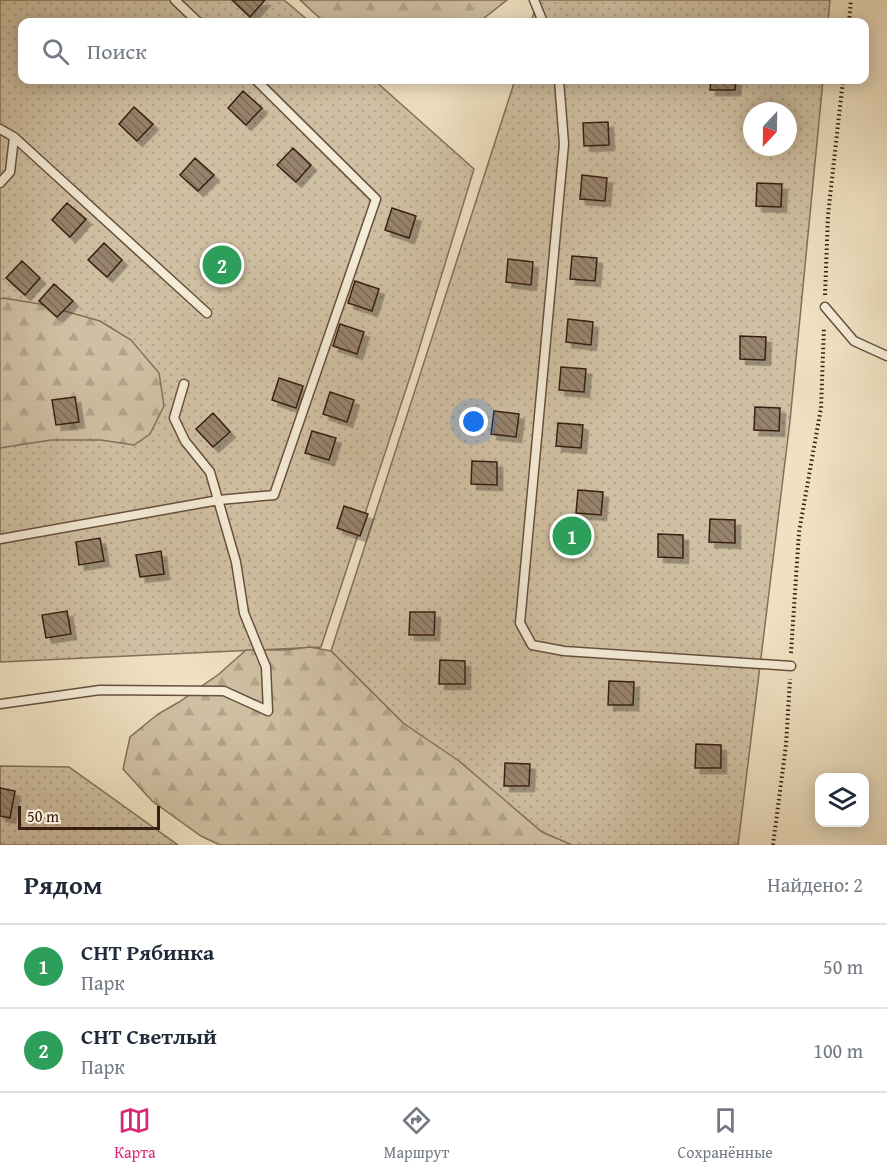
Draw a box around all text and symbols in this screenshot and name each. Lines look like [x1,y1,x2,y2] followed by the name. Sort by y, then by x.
[18,18,869,84] search box
[39,35,72,68] icon: search
[87,35,147,67] text: Поиск
[743,102,797,156] north arrow
[202,242,242,288] pin: 2
[459,407,488,436] your location
[552,514,592,558] pin: 1
[815,773,869,827] map controls
[815,773,869,827] button: layers
[18,803,160,830] scale bar
[27,804,59,828] text: 50 m
[24,865,102,904] text: Рядом
[767,870,863,899] text: Найдено: 2
[81,936,214,968] text: СНТ Рябинка
[38,952,49,981] text: 1
[823,952,863,981] text: 50 m
[81,968,125,997] text: Парк
[81,1020,217,1052] text: СНТ Светлый
[38,1036,49,1065] text: 2
[813,1036,863,1065] text: 100 m
[81,1052,125,1081] text: Парк
[114,1104,156,1164] tab: Карта
[384,1104,449,1164] tab: Маршрут
[678,1104,773,1164] tab: Сохранённые

